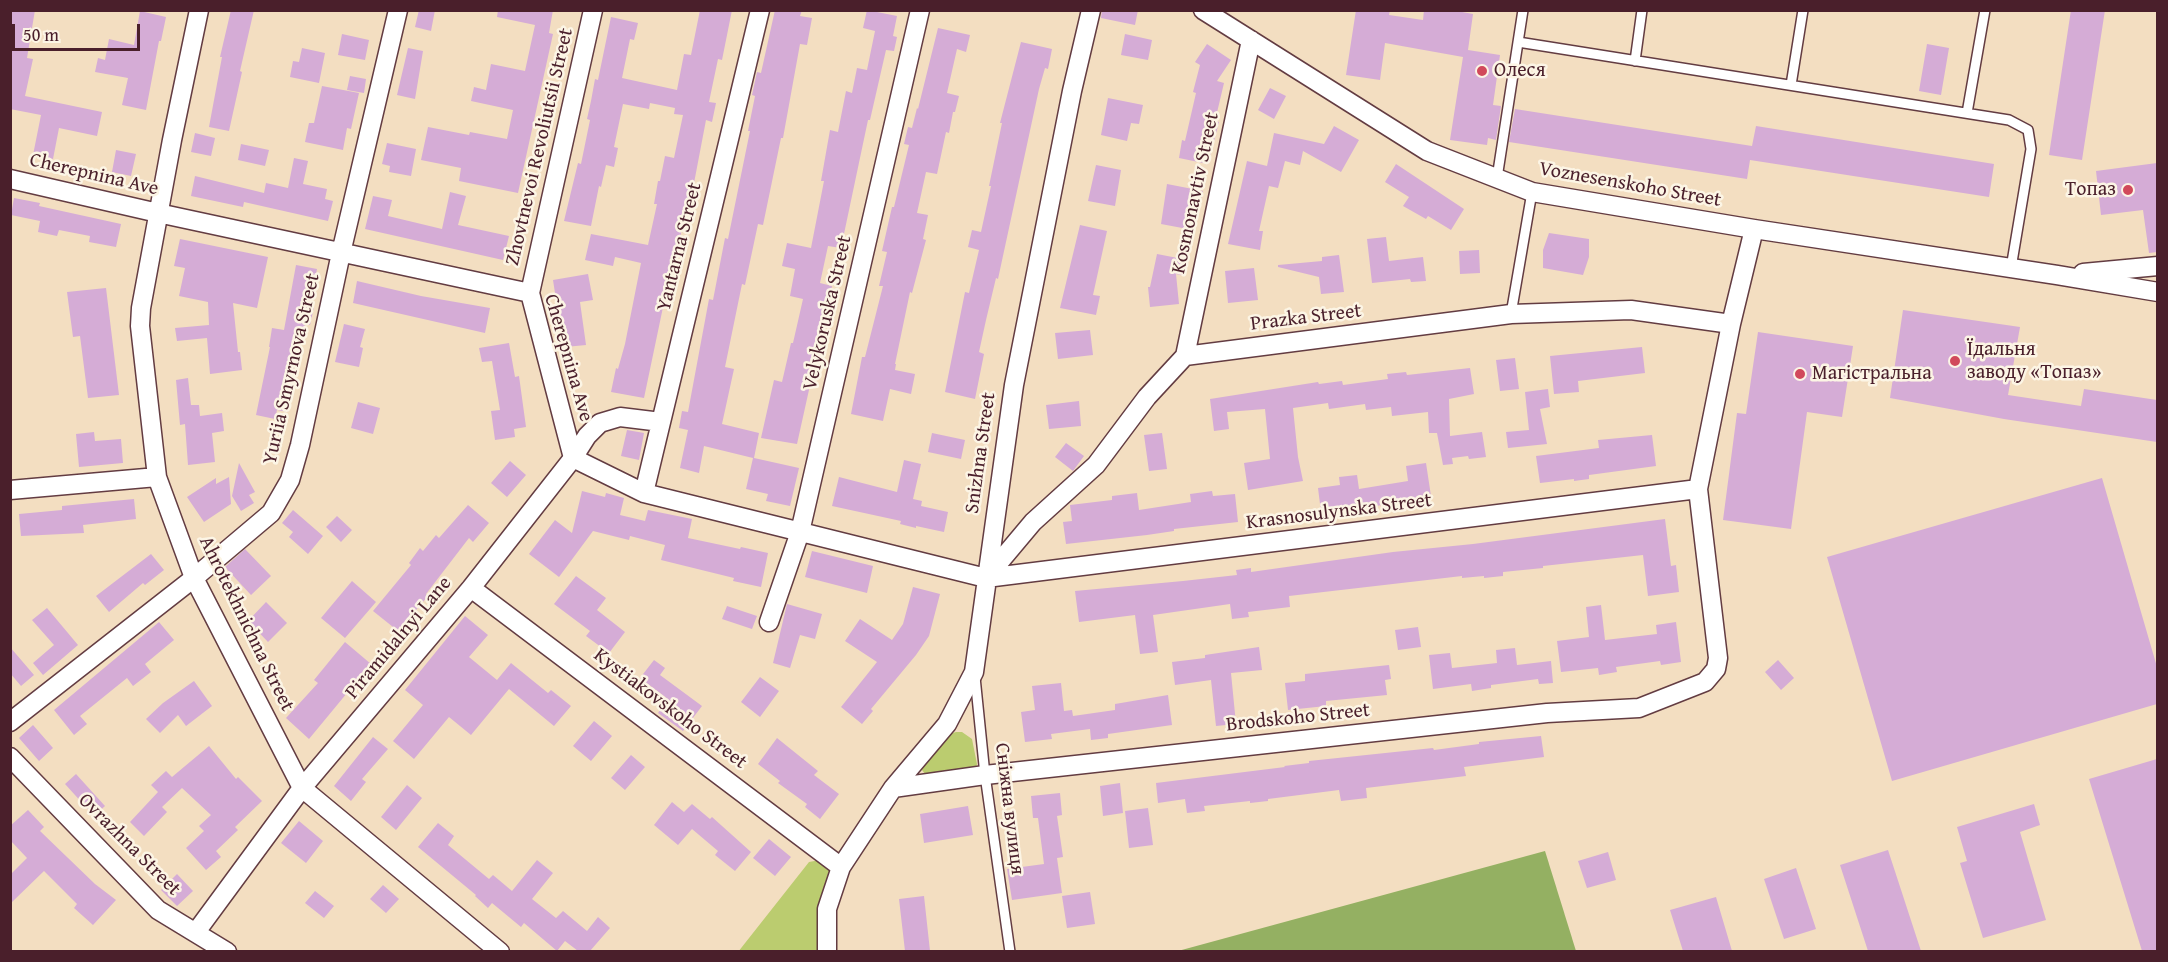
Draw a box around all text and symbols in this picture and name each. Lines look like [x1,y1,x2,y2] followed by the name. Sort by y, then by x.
[15,12,142,50] scale bar
[23,21,59,48] text: 50 m
[501,26,579,268] street label: Zhovtnevoi Revoliutsii Street
[1494,59,1546,83] place label: Олеся
[1475,64,1489,78] marker: Олеся
[1167,110,1225,276] street label: Kosmonavtiv Street
[27,149,161,201] street label: Cherepnina Ave
[1537,157,1723,213] street label: Voznesenskoho Street
[2065,178,2116,202] place label: Топаз
[652,180,708,314] street label: Yantarna Street
[2121,183,2135,197] marker: Топаз
[798,233,858,393] street label: Velykoruska Street
[258,271,326,467] street label: Yuriia Smyrnova Street
[538,291,598,425] street label: Cherepnina Ave
[1249,299,1363,337] street label: Prazka Street
[1967,338,2101,385] place label: Їдальня заводу «Топаз»
[1948,354,1962,368] marker: Їдальня заводу «Топаз»
[1812,362,1932,386] place label: Магістральна
[1793,367,1807,381] marker: Магістральна
[961,391,1001,515] street label: Snizhna Street
[1245,489,1433,535] street label: Krasnosulynska Street
[193,533,299,715] street label: Ahrotekhnichna Street
[341,572,457,704] street label: Piramidalnyi Lane
[589,644,751,774] street label: Kystiakovskoho Street
[1225,699,1371,737] street label: Brodskoho Street
[989,742,1029,876] street label: Сніжна вулиця
[73,789,185,901] street label: Ovrazhna Street

